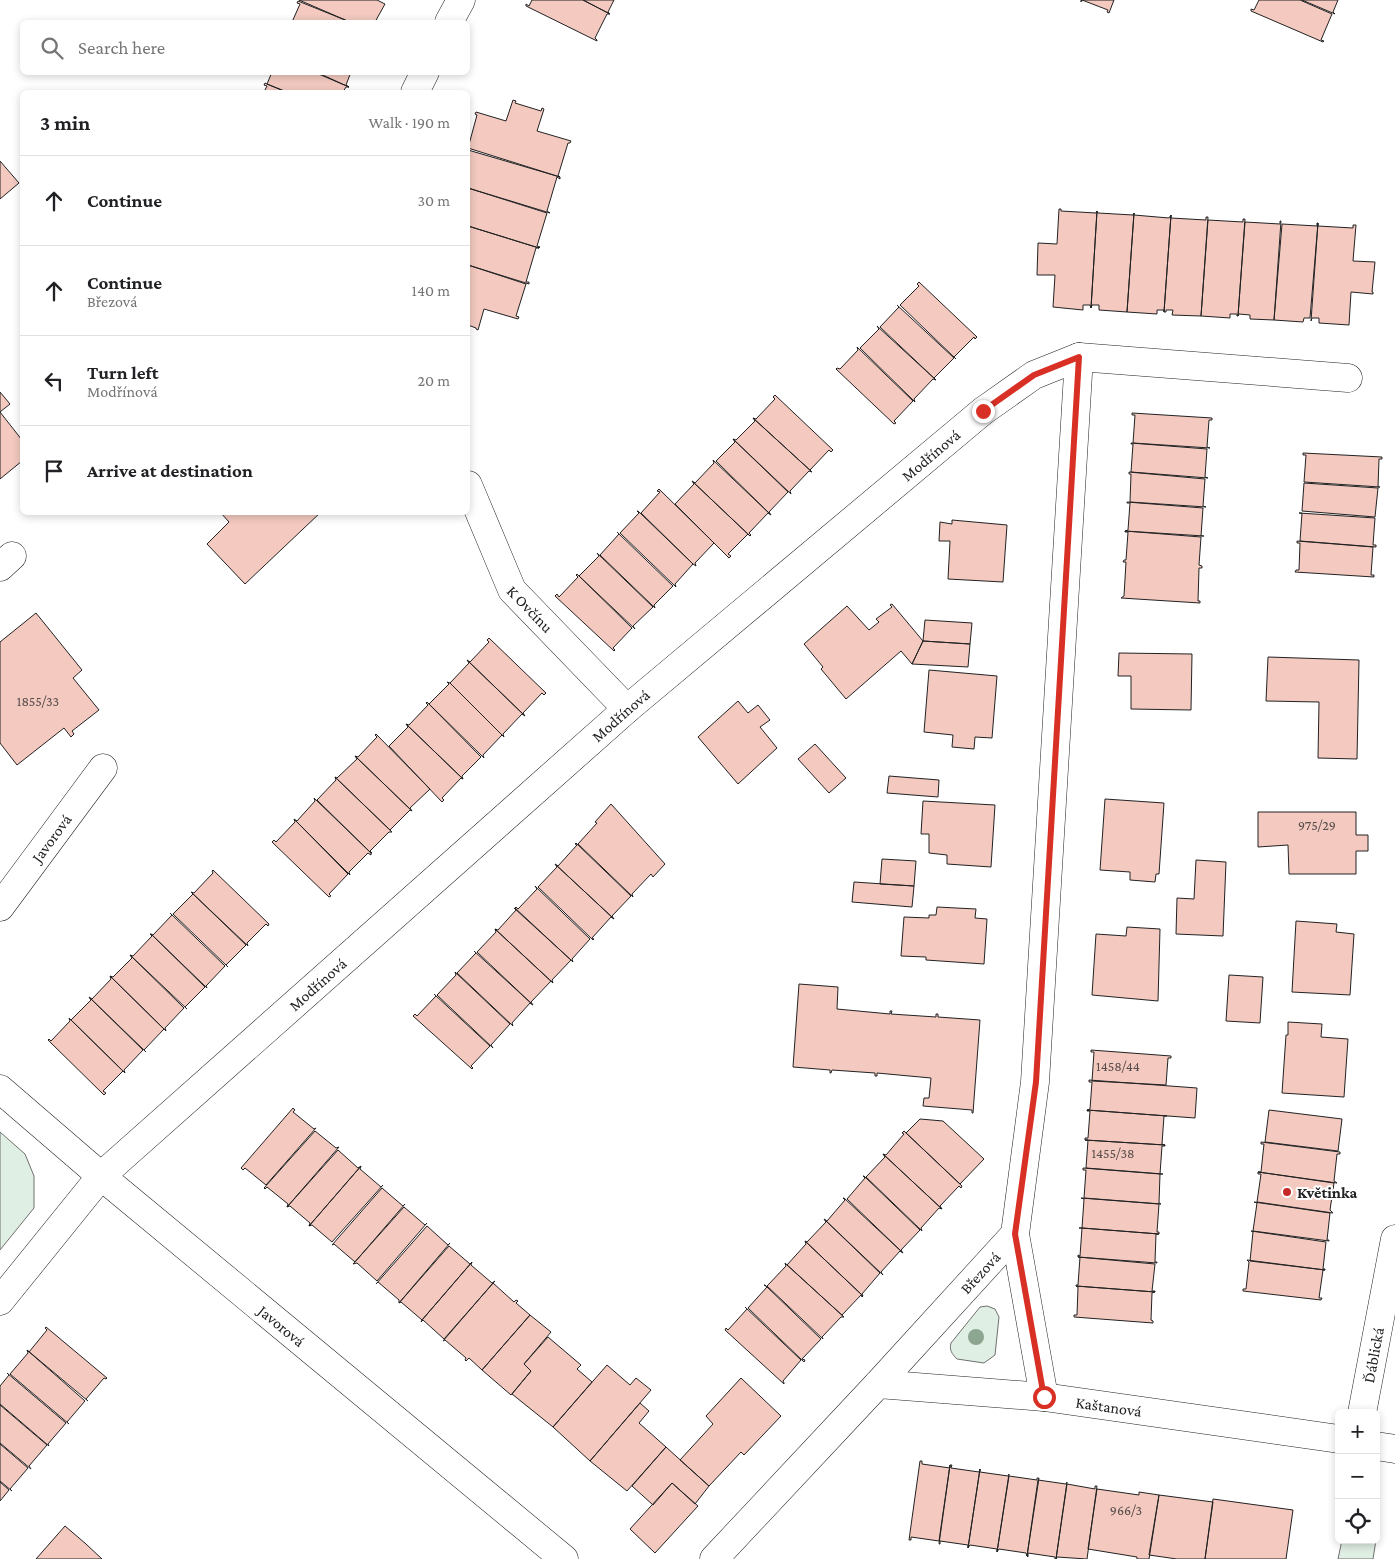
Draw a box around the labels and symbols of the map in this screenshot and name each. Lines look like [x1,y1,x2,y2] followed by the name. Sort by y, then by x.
[972,400,995,423] route end
[898,425,964,484] street label: Modřínová
[504,582,557,636] street label: K Ovčínu
[588,685,653,745] street label: Modřínová
[17,693,59,709] house number: 1855/33
[27,810,75,867] street label: Javorová
[1298,817,1336,833] house number: 975/29
[285,954,350,1014] street label: Modřínová
[1096,1058,1140,1074] house number: 1458/44
[1091,1145,1135,1161] house number: 1455/38
[1297,1184,1358,1201] place label: Květinka
[1281,1186,1293,1198] marker: Květinka
[957,1248,1004,1297] street label: Březová
[253,1300,309,1350] street label: Javorová
[1359,1325,1387,1384] street label: Ďáblická
[1033,1386,1056,1409] route start
[1075,1393,1144,1419] street label: Kaštanová
[1110,1502,1142,1518] house number: 966/3

